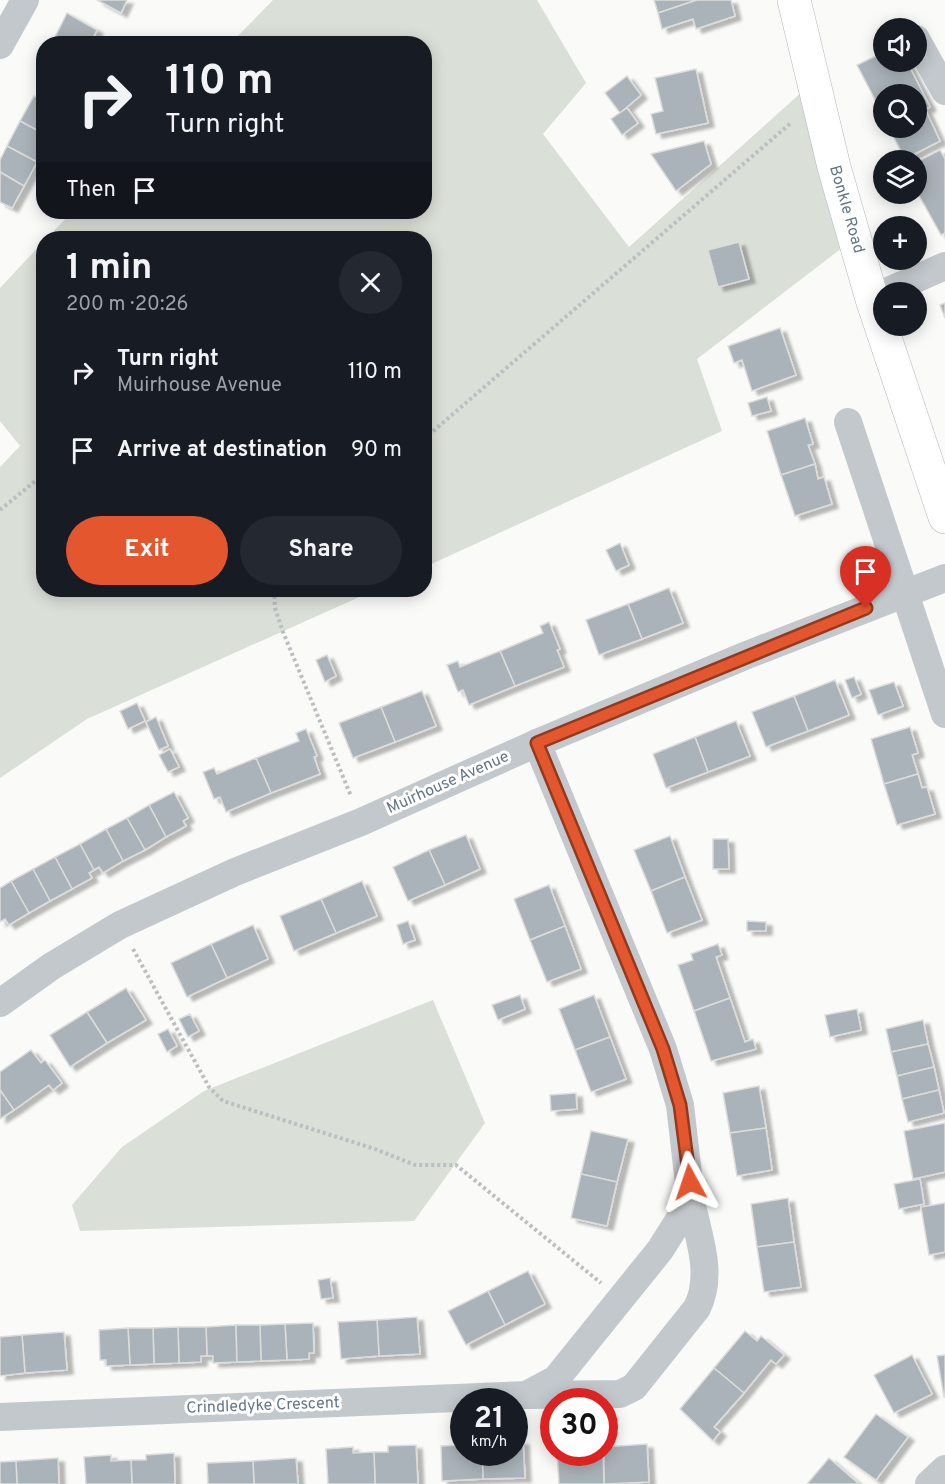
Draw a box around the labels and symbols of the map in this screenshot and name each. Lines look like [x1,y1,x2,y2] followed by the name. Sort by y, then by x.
[824,163,868,256] street label: Bonkle Road
[840,546,891,608] pin
[384,747,512,819] street label: Muirhouse Avenue
[658,1150,722,1214] position arrow
[540,1388,618,1466] speed limit sign: 30
[186,1393,340,1419] street label: Crindledyke Crescent

